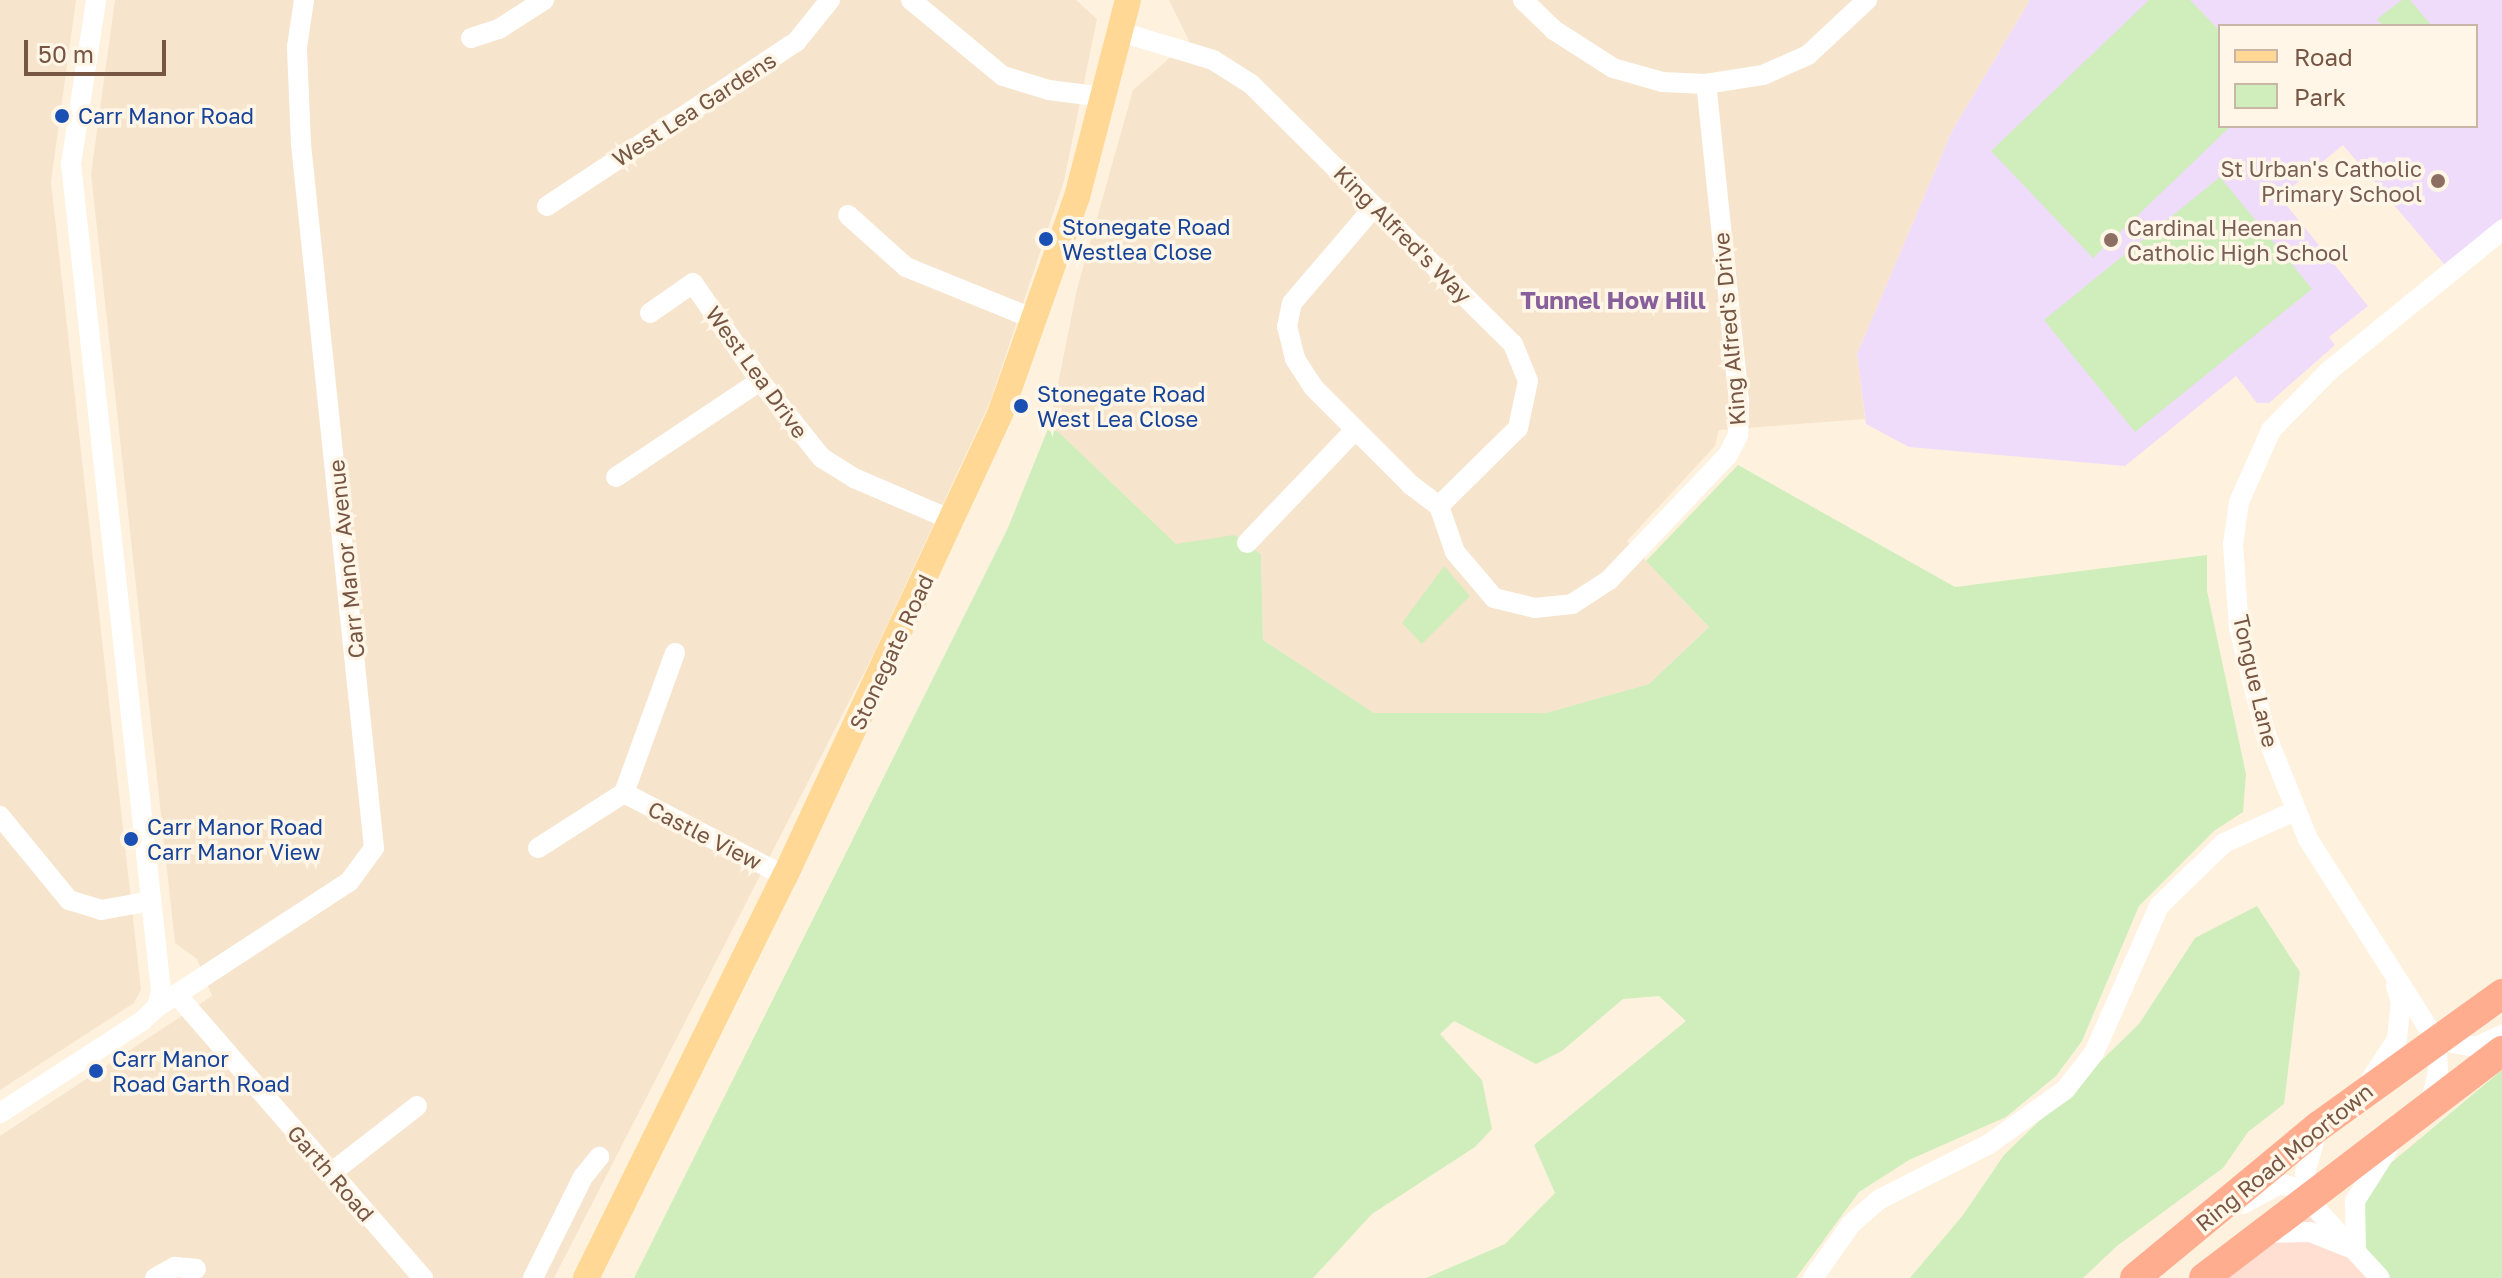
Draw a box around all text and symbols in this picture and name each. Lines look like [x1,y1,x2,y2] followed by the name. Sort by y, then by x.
[28,24,170,74] scale bar
[2218,24,2478,128] legend
[38,39,94,68] text: 50 m
[2294,42,2353,71] text: Road
[607,46,781,172] street label: West Lea Gardens
[2294,82,2346,111] text: Park
[78,103,254,129] place label: Carr Manor Road
[53,107,71,125] marker: Carr Manor Road
[2221,155,2422,206] place label: St Urban's Catholic Primary School
[1329,160,1477,308] street label: King Alfred's Way
[2429,172,2447,190] marker: St Urban's Catholic Primary School
[1062,213,1231,264] place label: Stonegate Road Westlea Close
[2127,214,2348,266] place label: Cardinal Heenan Catholic High School
[1037,230,1055,248] marker: Stonegate Road Westlea Close
[1707,231,1751,427] street label: King Alfred's Drive
[2102,231,2120,249] marker: Cardinal Heenan Catholic High School
[1520,286,1706,314] district label: Tunnel How Hill
[700,301,814,443] street label: West Lea Drive
[1037,380,1206,432] place label: Stonegate Road West Lea Close
[1012,397,1030,415] marker: Stonegate Road West Lea Close
[322,458,370,660] street label: Carr Manor Avenue
[843,570,939,734] street label: Stonegate Road
[2228,612,2284,750] street label: Tongue Lane
[644,795,766,875] street label: Castle View
[147,813,323,864] place label: Carr Manor Road Carr Manor View
[122,830,140,848] marker: Carr Manor Road Carr Manor View
[112,1045,290,1096] place label: Carr Manor Road Garth Road
[87,1062,105,1080] marker: Carr Manor Road Garth Road
[2190,1077,2378,1237] street label: Ring Road Moortown
[282,1120,380,1226] street label: Garth Road

